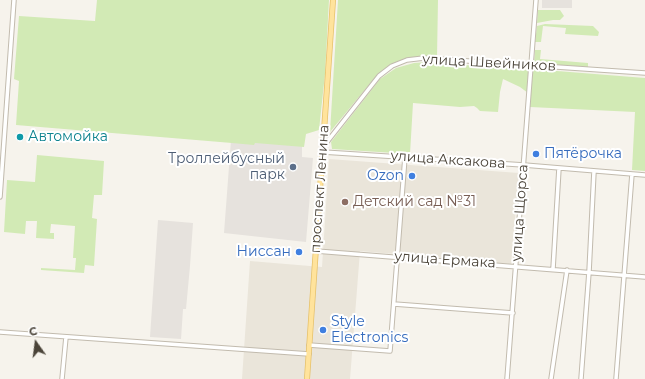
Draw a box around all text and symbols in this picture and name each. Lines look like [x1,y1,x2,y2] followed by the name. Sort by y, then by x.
[422,51,556,75] street label: улица Швейников
[307,124,333,254] street label: проспект Ленина
[28,129,108,145] place label: Автомойка
[15,132,25,142] marker: Автомойка
[544,146,622,162] place label: Пятёрочка
[390,148,506,172] street label: улица Аксакова
[531,149,541,159] marker: Пятёрочка
[168,151,285,184] place label: Троллейбусный парк
[288,162,298,172] marker: Троллейбусный парк
[508,164,532,262] street label: улица Щорса
[367,168,404,184] place label: Ozon
[407,171,417,181] marker: Ozon
[353,194,476,210] place label: Детский сад №31
[340,197,350,207] marker: Детский сад №31
[237,244,291,260] place label: Ниссан
[294,247,304,257] marker: Ниссан
[394,248,496,272] street label: улица Ермака
[331,314,408,346] place label: Style Electronics
[16,323,56,363] north arrow
[28,324,39,339] text: С
[318,325,328,335] marker: Style Electronics

